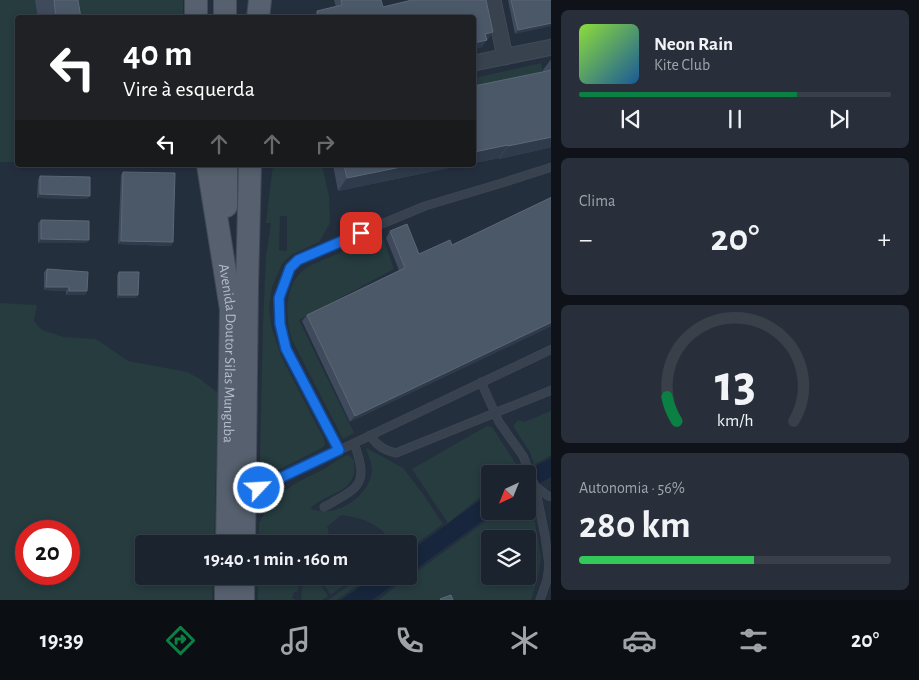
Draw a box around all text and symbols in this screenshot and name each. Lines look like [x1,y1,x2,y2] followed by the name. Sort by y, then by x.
[40,35,105,100] icon: left
[654,35,733,54] text: Neon Rain
[123,37,192,72] text: 40 m
[654,57,710,73] text: Kite Club
[123,78,255,100] text: Vire à esquerda
[617,105,645,133] icon: previous
[721,105,749,133] icon: pause
[825,105,853,133] icon: next
[152,130,180,158] icon: left
[205,130,233,158] icon: ahead
[258,130,286,158] icon: ahead
[311,130,339,158] icon: right
[579,193,615,209] text: Clima
[340,212,382,254] pin
[347,219,375,247] icon: arrive
[711,220,759,258] text: 20°
[579,226,592,254] text: −
[878,226,891,254] text: +
[216,263,238,443] street label: Avenida Doutor Silas Munguba
[714,358,756,410] text: 13
[717,412,753,430] text: km/h
[232,461,284,513] position arrow
[481,465,536,520] north arrow
[481,465,536,585] map controls
[579,480,685,496] text: Autonomia · 56%
[579,507,691,545] text: 280 km
[15,520,80,585] speed limit sign: 20
[481,530,536,585] button: layers
[204,550,348,569] text: 19:40 · 1 min · 160 m
[163,623,198,658] icon: directions
[278,623,313,658] icon: music
[392,623,427,658] icon: phone
[507,623,542,658] icon: climate
[622,623,657,658] icon: car
[736,623,771,658] icon: filters
[40,629,84,651] text: 19:39
[851,629,879,651] text: 20°

